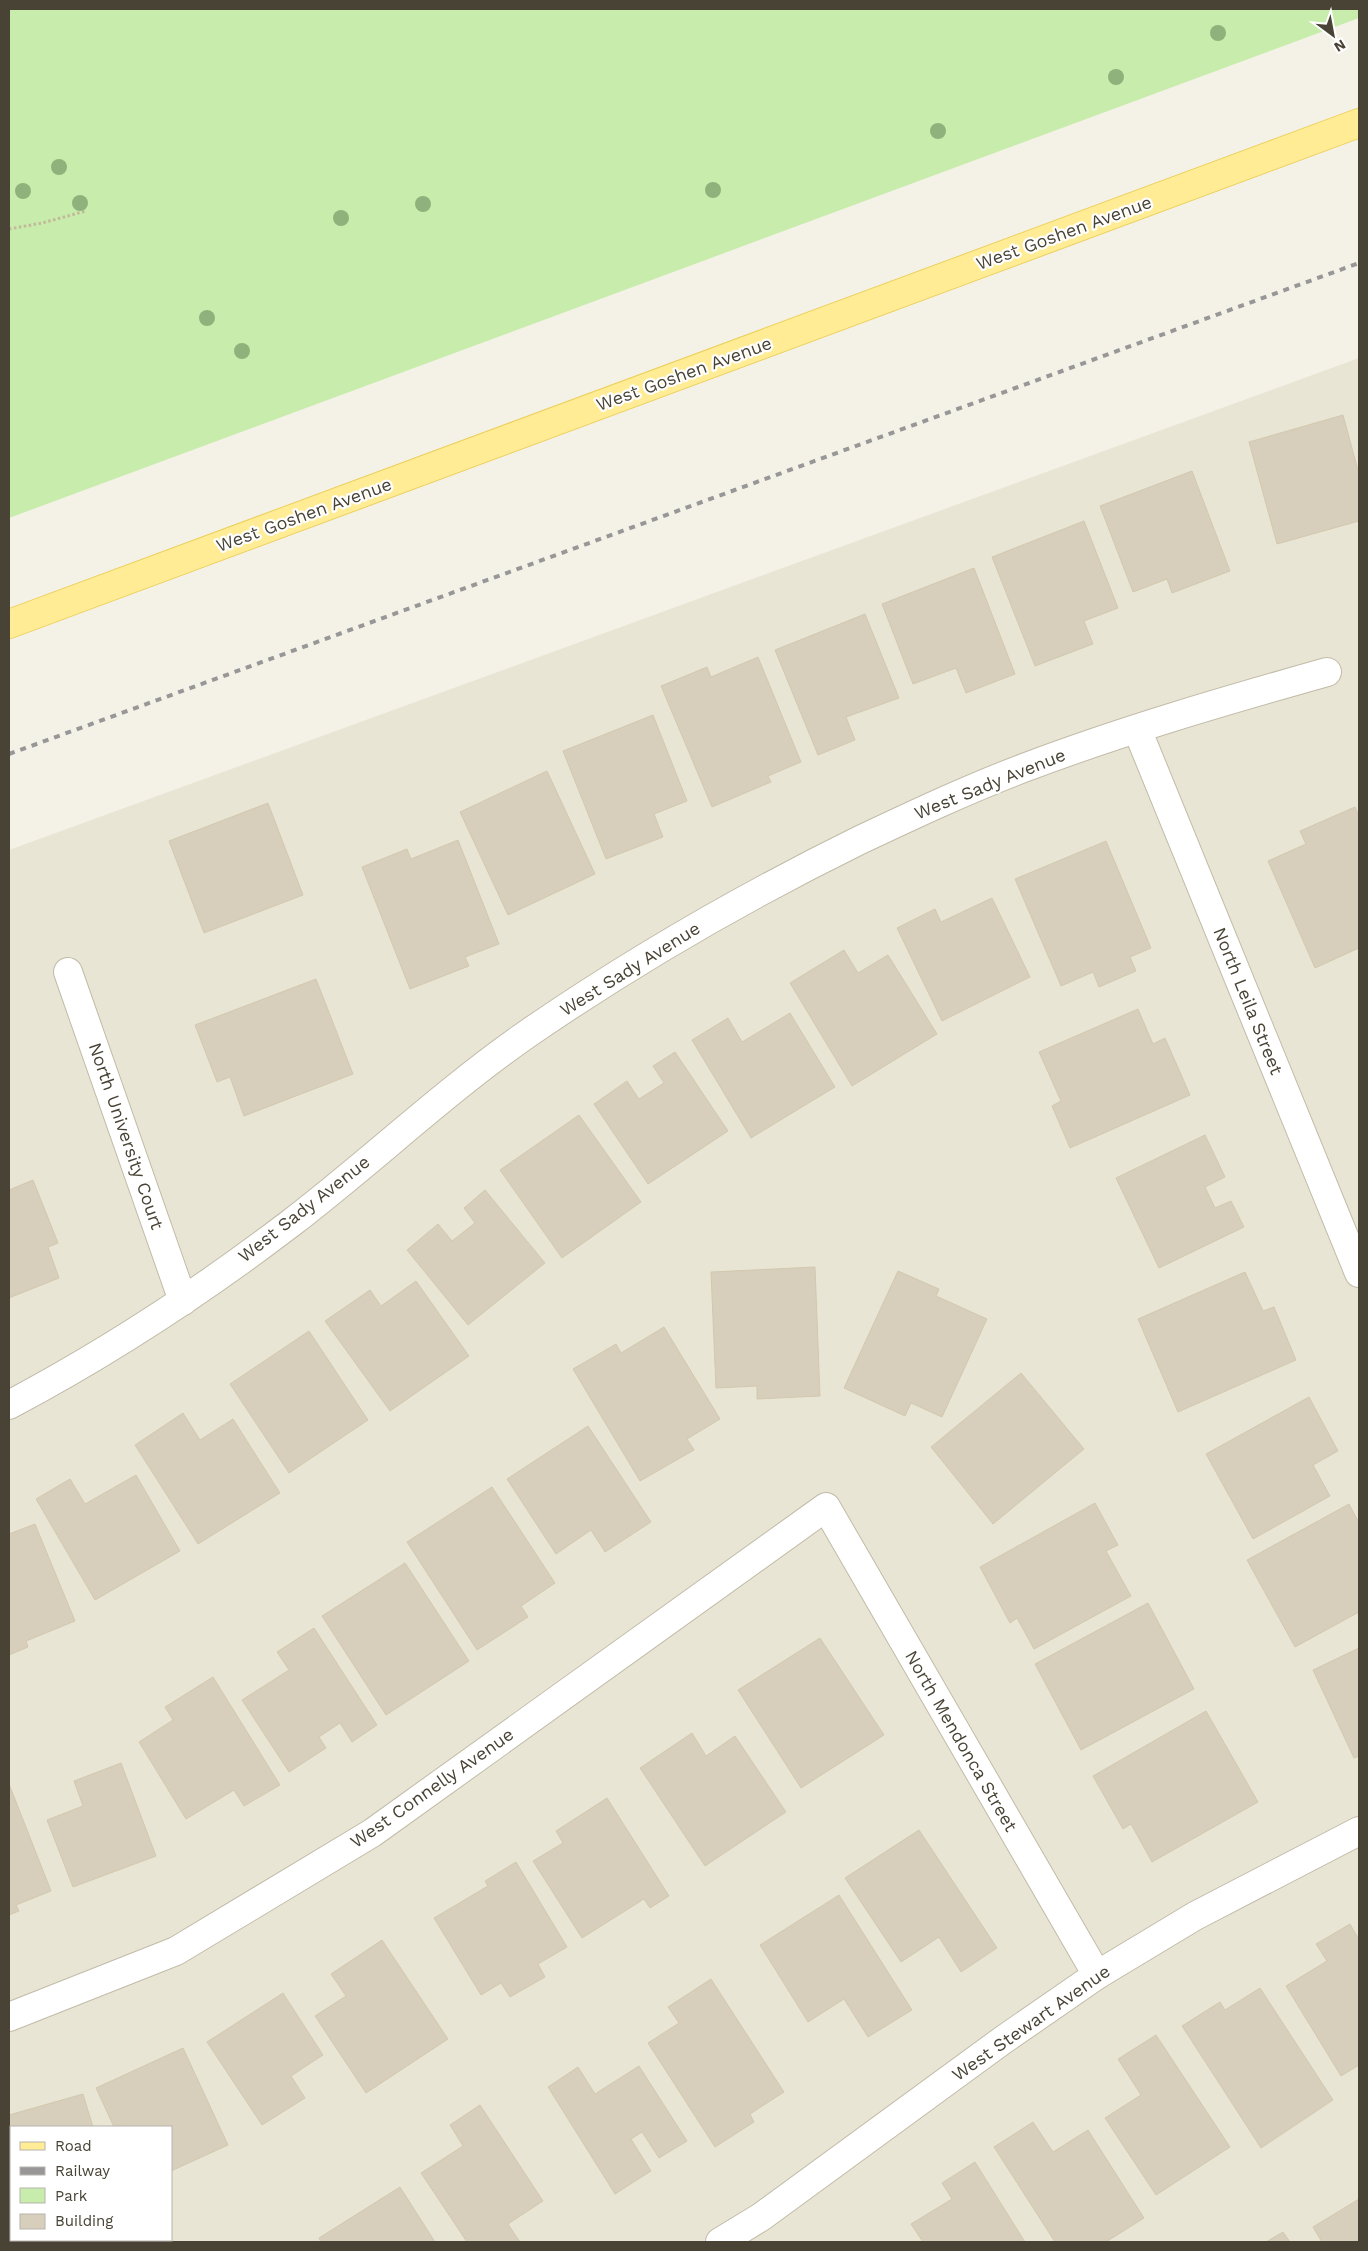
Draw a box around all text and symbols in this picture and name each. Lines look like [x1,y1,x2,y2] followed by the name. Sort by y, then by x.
[1308,10,1358,60] north arrow
[1331,36,1349,56] text: N
[973,191,1154,274] street label: West Goshen Avenue
[593,332,774,415] street label: West Goshen Avenue
[213,473,394,556] street label: West Goshen Avenue
[911,744,1068,823] street label: West Sady Avenue
[556,917,704,1020] street label: West Sady Avenue
[1209,924,1288,1078] street label: North Leila Street
[85,1040,168,1232] street label: North University Court
[234,1151,374,1266] street label: West Sady Avenue
[901,1646,1022,1835] street label: North Mendonca Street
[346,1723,517,1852] street label: West Connelly Avenue
[948,1960,1114,2085] street label: West Stewart Avenue
[10,2126,172,2241] legend
[55,2137,92,2155] text: Road
[55,2162,110,2180] text: Railway
[55,2187,88,2205] text: Park
[55,2212,113,2230] text: Building

